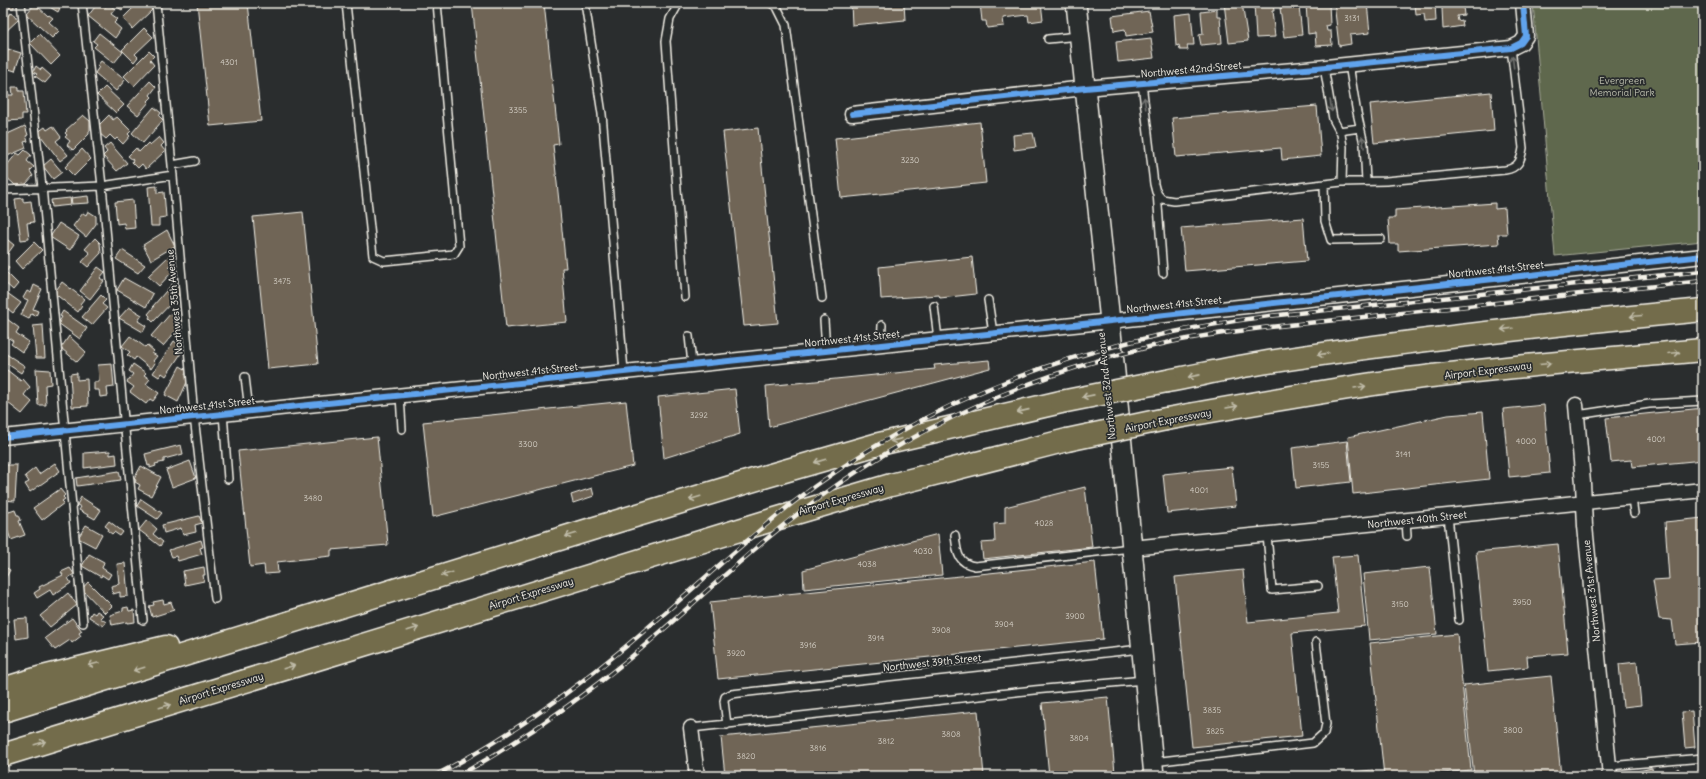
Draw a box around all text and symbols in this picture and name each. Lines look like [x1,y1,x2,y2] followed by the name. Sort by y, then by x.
[1344,13,1360,23] house number: 3131
[1509,56,1517,69] one-way arrow
[220,57,238,67] house number: 4301
[1140,59,1243,80] street label: Northwest 42nd Street
[1589,74,1655,99] park label: Evergreen Memorial Park
[1141,97,1149,110] one-way arrow
[1327,99,1335,112] one-way arrow
[509,105,528,115] house number: 3355
[1359,136,1367,149] one-way arrow
[901,155,919,165] house number: 3230
[163,249,186,355] street label: Northwest 35th Avenue
[1448,258,1545,281] street label: Northwest 41st Street
[273,276,291,286] house number: 3475
[1126,293,1223,316] street label: Northwest 41st Street
[1630,313,1643,320] one-way arrow
[1501,325,1514,333] one-way arrow
[804,327,901,350] street label: Northwest 41st Street
[1094,332,1119,440] street label: Northwest 32nd Avenue
[1667,349,1680,356] one-way arrow
[1317,350,1330,358] one-way arrow
[1444,359,1532,382] street label: Airport Expressway
[482,360,579,383] street label: Northwest 41st Street
[1538,360,1551,367] one-way arrow
[1188,372,1201,380] one-way arrow
[1353,383,1366,391] one-way arrow
[1082,393,1095,401] one-way arrow
[159,394,256,417] street label: Northwest 41st Street
[1225,403,1238,411] one-way arrow
[1124,406,1212,435] street label: Airport Expressway
[1016,407,1029,415] one-way arrow
[690,410,709,420] house number: 3292
[1647,434,1665,444] house number: 4001
[1516,436,1536,446] house number: 4000
[890,437,903,445] one-way arrow
[518,439,538,449] house number: 3300
[1395,449,1411,459] house number: 3141
[814,458,827,465] one-way arrow
[1313,460,1330,470] house number: 3155
[797,481,885,518] street label: Airport Expressway
[1190,485,1208,495] house number: 4001
[303,493,323,503] house number: 3480
[689,495,702,502] one-way arrow
[1367,508,1468,531] street label: Northwest 40th Street
[1035,518,1054,528] house number: 4028
[565,532,578,539] one-way arrow
[1580,539,1603,643] street label: Northwest 31st Avenue
[913,546,933,556] house number: 4030
[857,559,877,569] house number: 4038
[440,571,453,578] one-way arrow
[487,574,575,613] street label: Airport Expressway
[1512,597,1532,607] house number: 3950
[1391,599,1409,609] house number: 3150
[1065,611,1085,621] house number: 3900
[994,619,1014,629] house number: 3904
[407,625,420,632] one-way arrow
[931,625,951,635] house number: 3908
[868,633,885,643] house number: 3914
[800,640,817,650] house number: 3916
[727,648,745,658] house number: 3920
[882,651,982,674] street label: Northwest 39th Street
[88,661,101,668] one-way arrow
[283,663,295,671] one-way arrow
[133,666,146,673] one-way arrow
[177,669,265,708] street label: Airport Expressway
[158,702,171,709] one-way arrow
[1203,705,1222,715] house number: 3835
[1503,725,1523,735] house number: 3800
[1206,726,1224,736] house number: 3825
[941,729,961,739] house number: 3808
[1069,733,1089,743] house number: 3804
[878,736,895,746] house number: 3812
[34,739,47,746] one-way arrow
[810,743,827,753] house number: 3816
[737,751,755,761] house number: 3820

